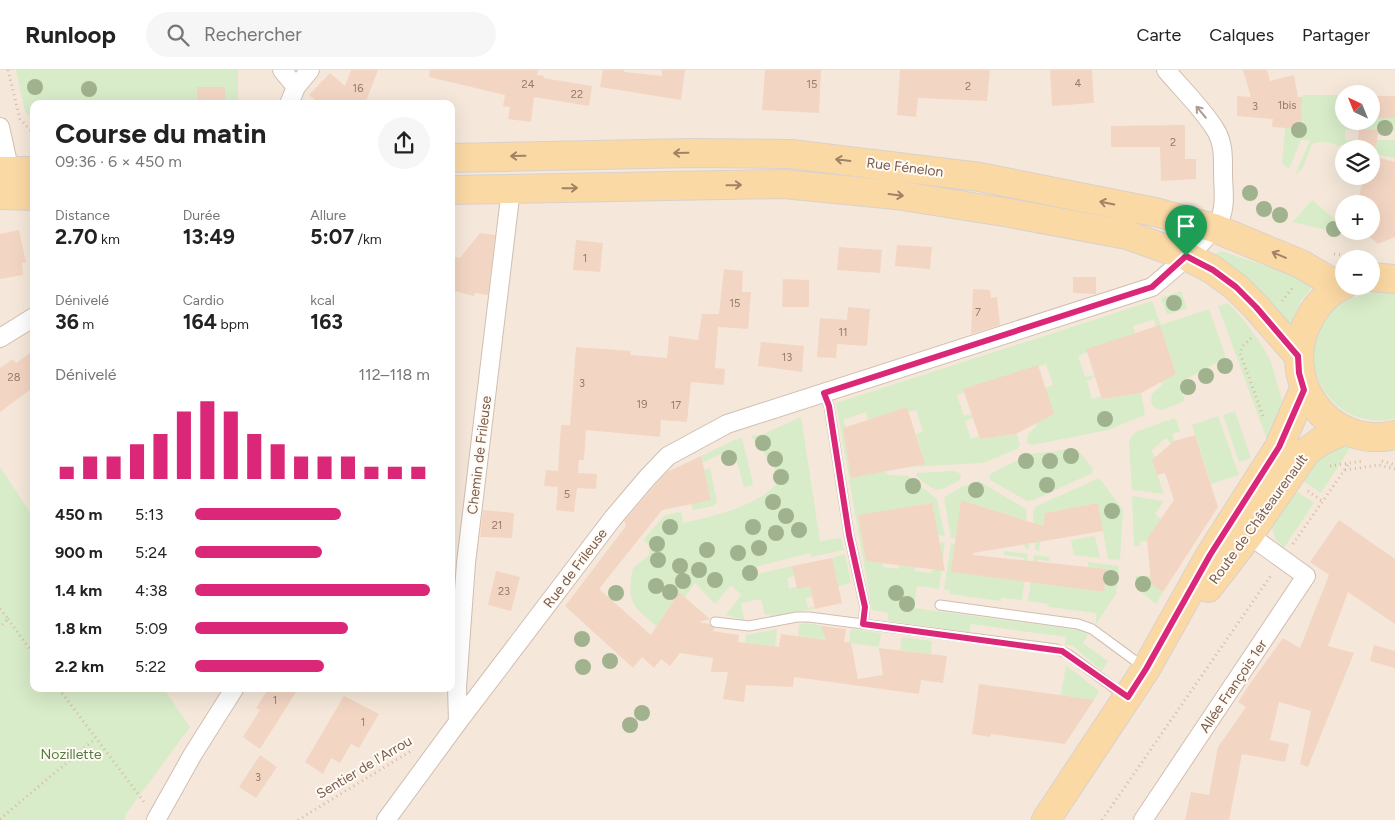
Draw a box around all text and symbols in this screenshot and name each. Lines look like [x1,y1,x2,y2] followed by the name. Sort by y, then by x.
[146,12,496,57] search box
[25,20,116,49] text: Runloop
[164,21,192,49] icon: search
[204,23,302,46] text: Rechercher
[1136,24,1181,46] text: Carte
[1209,24,1274,46] text: Calques
[1302,24,1370,46] text: Partager
[1075,77,1082,90] house number: 4
[522,78,535,91] house number: 24
[807,78,817,91] house number: 15
[965,80,971,93] house number: 2
[353,82,363,95] house number: 16
[1335,85,1380,130] north arrow
[1335,85,1380,295] map controls
[571,88,583,101] house number: 22
[1278,99,1296,112] house number: 1bis
[1252,100,1258,113] house number: 3
[1195,105,1207,118] one-way arrow
[55,116,266,150] text: Course du matin
[378,117,430,169] button: share
[1170,136,1176,149] house number: 2
[1335,140,1380,185] button: layers
[673,148,689,158] one-way arrow
[55,152,182,171] text: 09:36 · 6 × 450 m
[511,152,527,161] one-way arrow
[866,154,945,181] street label: Rue Fénelon
[835,155,851,165] one-way arrow
[726,180,742,190] one-way arrow
[562,183,578,193] one-way arrow
[888,190,904,200] one-way arrow
[1335,195,1380,240] button: +
[1099,197,1115,207] one-way arrow
[1165,205,1207,256] pin
[55,207,110,224] text: Distance
[183,207,220,224] text: Durée
[310,207,346,224] text: Allure
[1172,212,1200,240] icon: arrive
[55,224,98,249] text: 2.70
[183,224,235,249] text: 13:49
[310,224,354,249] text: 5:07
[98,231,120,248] text: km
[354,231,382,248] text: /km
[1272,249,1287,259] one-way arrow
[1335,250,1380,295] button: −
[583,252,587,265] house number: 1
[55,292,109,309] text: Dénivelé
[183,292,224,309] text: Cardio
[310,292,335,309] text: kcal
[730,297,740,310] house number: 15
[975,306,981,319] house number: 7
[55,309,79,334] text: 36
[183,309,217,334] text: 164
[310,309,343,334] text: 163
[79,316,94,333] text: m
[217,316,249,333] text: bpm
[838,326,848,339] house number: 11
[782,351,792,364] house number: 13
[55,365,117,384] text: Dénivelé
[358,365,430,384] text: 112–118 m
[8,371,21,384] house number: 28
[579,377,585,390] house number: 3
[464,394,495,515] street label: Chemin de Frileuse
[637,398,647,411] house number: 19
[671,399,681,412] house number: 17
[1205,451,1311,588] street label: Route de Châteaurenault
[564,488,570,501] house number: 5
[55,505,103,524] text: 450 m
[135,505,164,524] text: 5:13
[492,519,502,532] house number: 21
[540,525,611,611] street label: Rue de Frileuse
[55,543,103,562] text: 900 m
[135,543,167,562] text: 5:24
[55,581,102,600] text: 1.4 km
[135,581,168,600] text: 4:38
[498,585,510,598] house number: 23
[55,619,102,638] text: 1.8 km
[135,619,168,638] text: 5:09
[1196,636,1271,736] street label: Allée François 1er
[55,657,104,676] text: 2.2 km
[135,657,166,676] text: 5:22
[273,694,277,707] house number: 1
[361,716,365,729] house number: 1
[313,732,415,803] street label: Sentier de l'Arrou
[40,746,102,763] park label: Nozillette
[255,771,261,784] house number: 3

